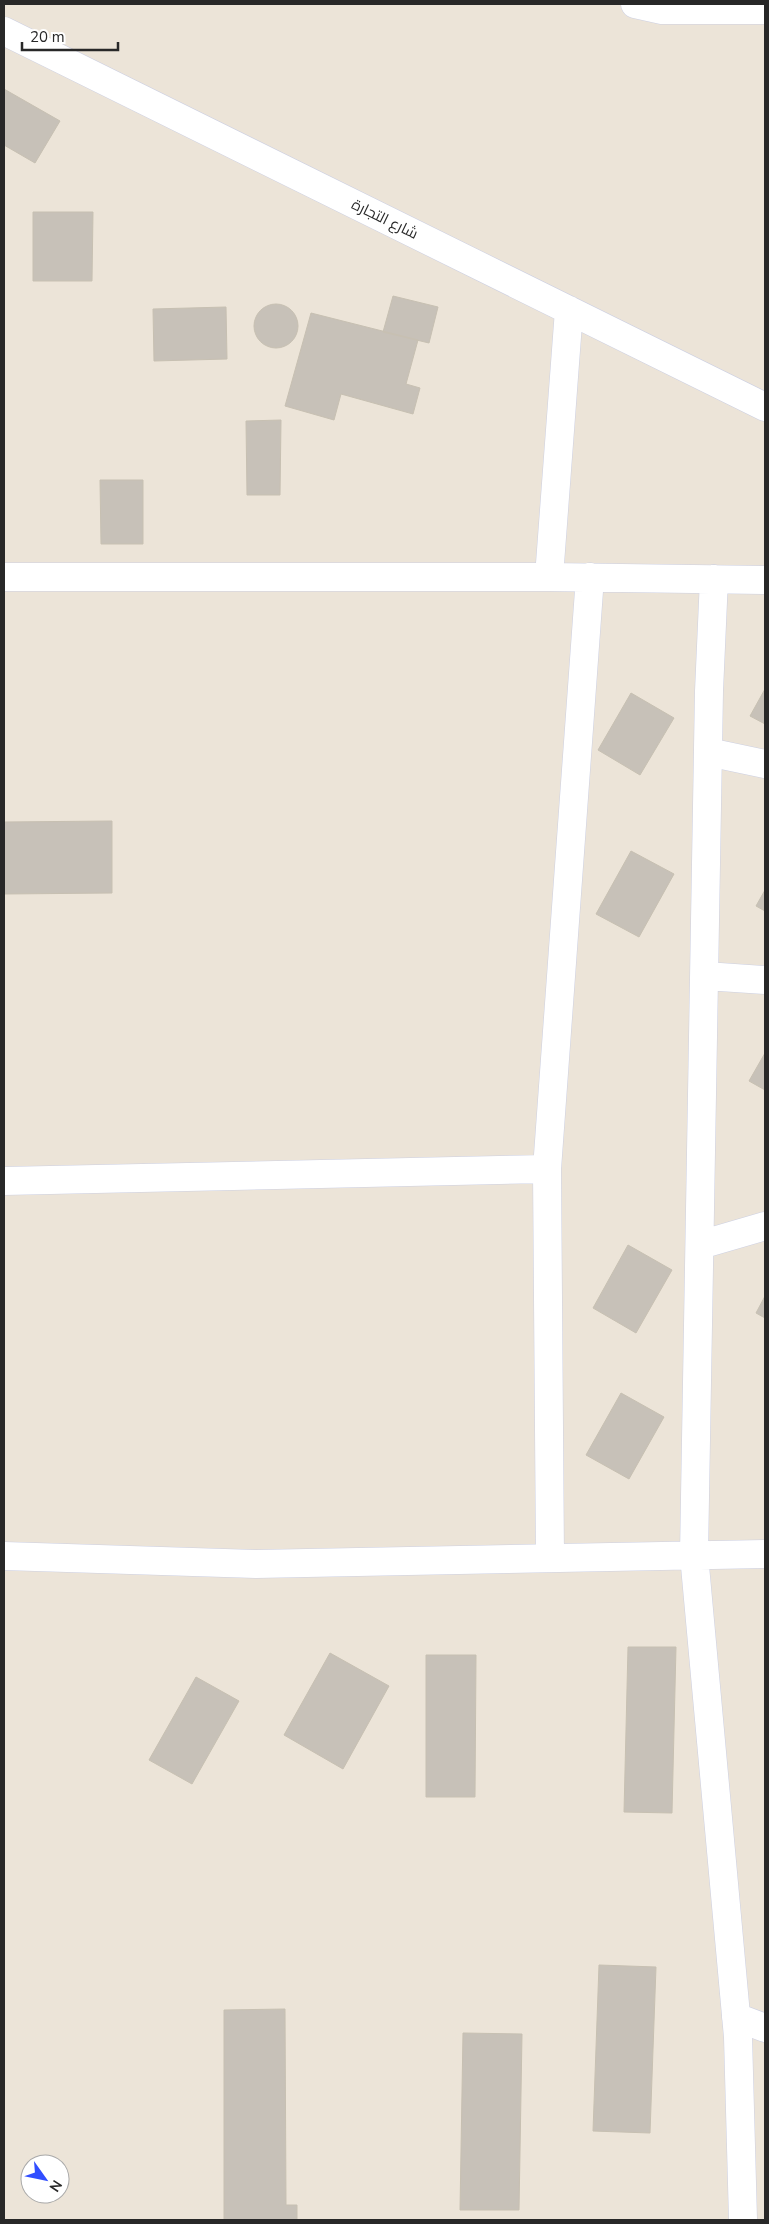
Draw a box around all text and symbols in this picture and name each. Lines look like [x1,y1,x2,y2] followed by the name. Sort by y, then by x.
[22,20,119,52] scale bar
[30,27,65,47] text: 20 m
[348,194,422,245] street label: شارع التجارة
[20,2154,70,2204] north arrow
[45,2176,66,2195] text: N

